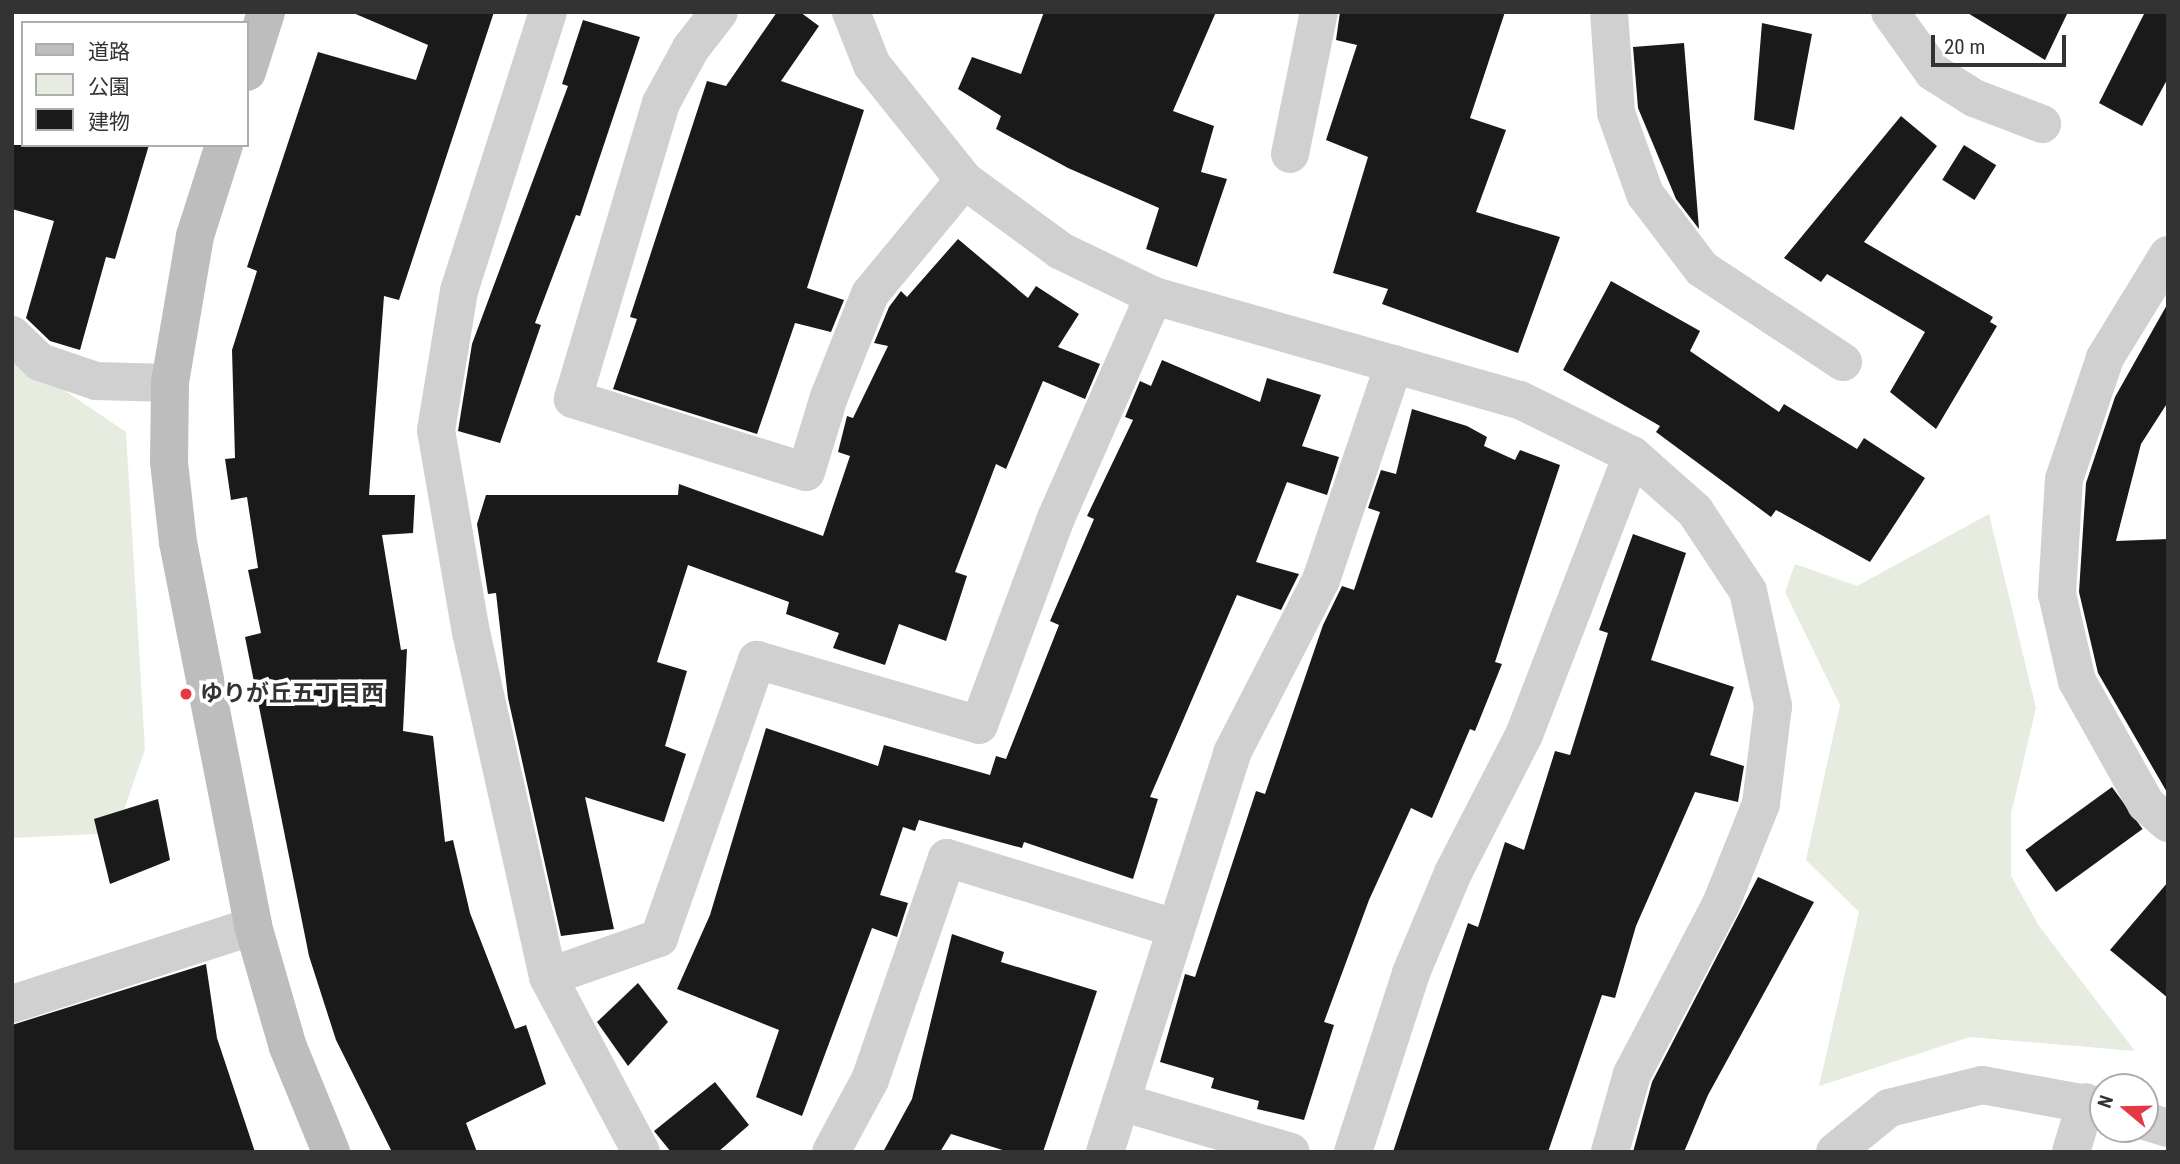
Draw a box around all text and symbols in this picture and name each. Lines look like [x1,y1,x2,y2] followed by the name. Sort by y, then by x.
[21,21,248,147] legend
[1935,21,2070,65] scale bar
[1944,35,1985,59] text: 20 m
[88,40,130,64] text: 道路
[88,75,130,99] text: 公園
[88,110,130,134] text: 建物
[200,680,384,708] place label: ゆりが丘五丁目西
[178,686,194,702] marker: ゆりが丘五丁目西
[2089,1073,2159,1143] north arrow
[2093,1092,2118,1111] text: N

